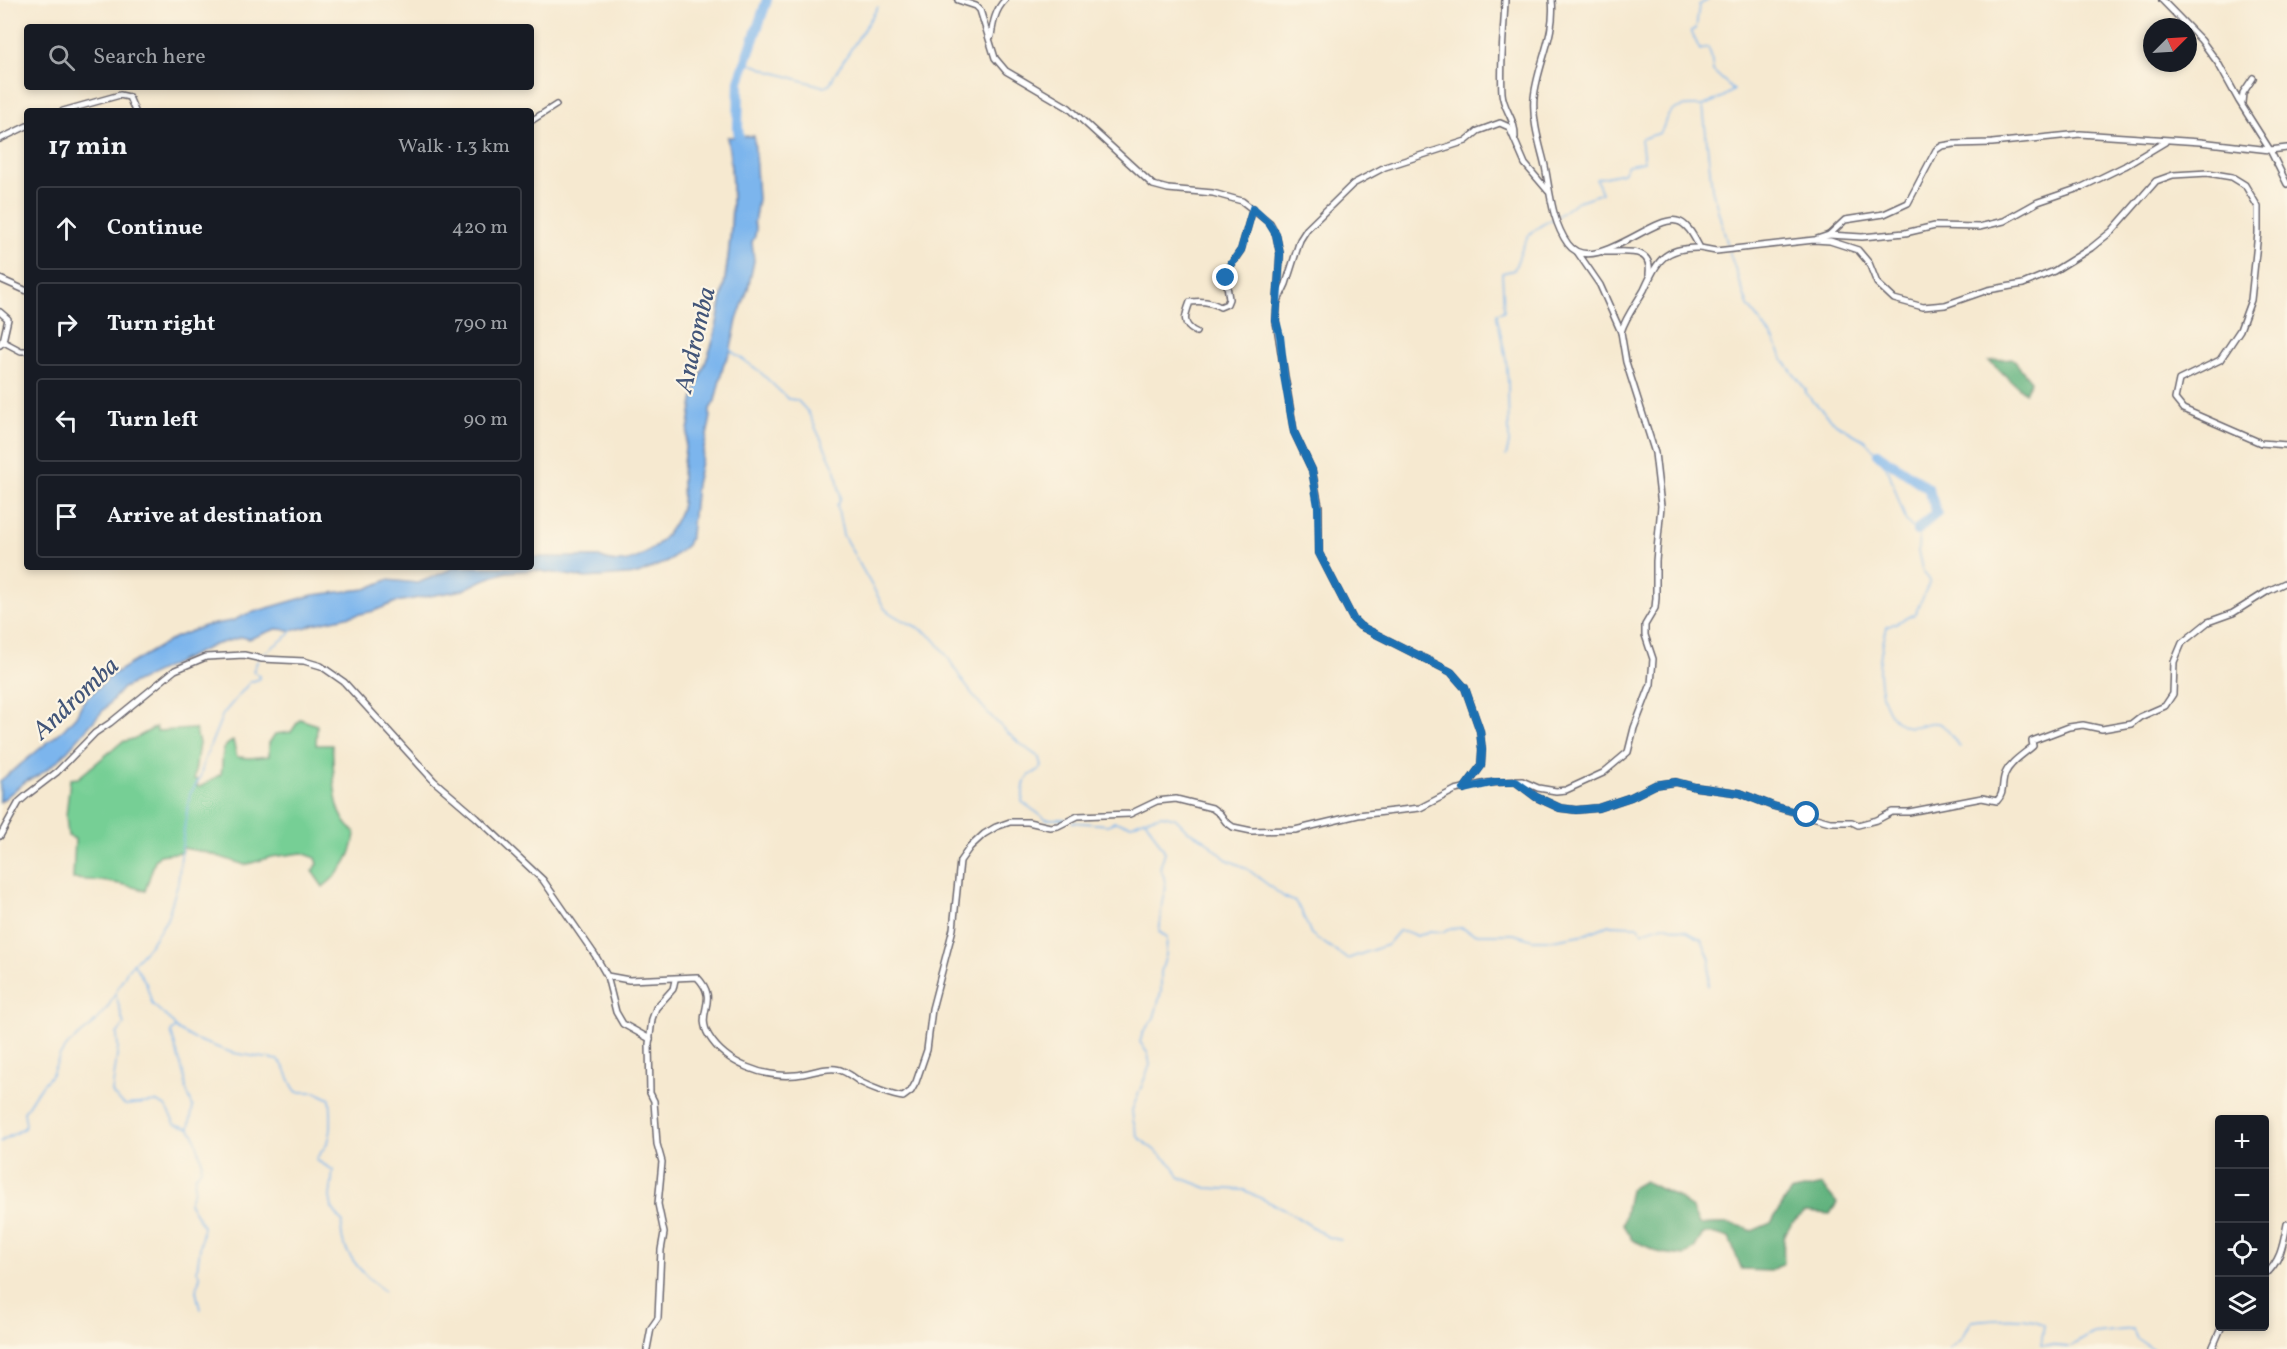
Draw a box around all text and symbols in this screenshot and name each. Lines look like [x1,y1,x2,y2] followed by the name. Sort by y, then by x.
[2143,18,2197,72] north arrow
[24,24,534,90] search box
[45,41,78,74] icon: search
[93,42,206,73] text: Search here
[48,129,128,165] text: 17 min
[398,133,510,161] text: Walk · 1.3 km
[50,212,83,245] icon: ahead
[107,213,203,244] text: Continue
[452,214,508,242] text: 420 m
[1212,264,1238,290] route end
[666,283,726,397] water label: Andromba
[50,308,83,341] icon: right
[107,309,215,340] text: Turn right
[454,310,508,338] text: 790 m
[50,404,83,437] icon: left
[107,405,198,436] text: Turn left
[464,406,508,434] text: 90 m
[50,500,83,533] icon: arrive
[107,501,323,532] text: Arrive at destination
[24,649,128,750] water label: Andromba
[1793,801,1819,827] route start
[2215,1115,2269,1331] map controls
[2215,1115,2269,1169] button: +
[2215,1169,2269,1223] button: −
[2215,1223,2269,1277] button: locate
[2215,1277,2269,1331] button: layers

